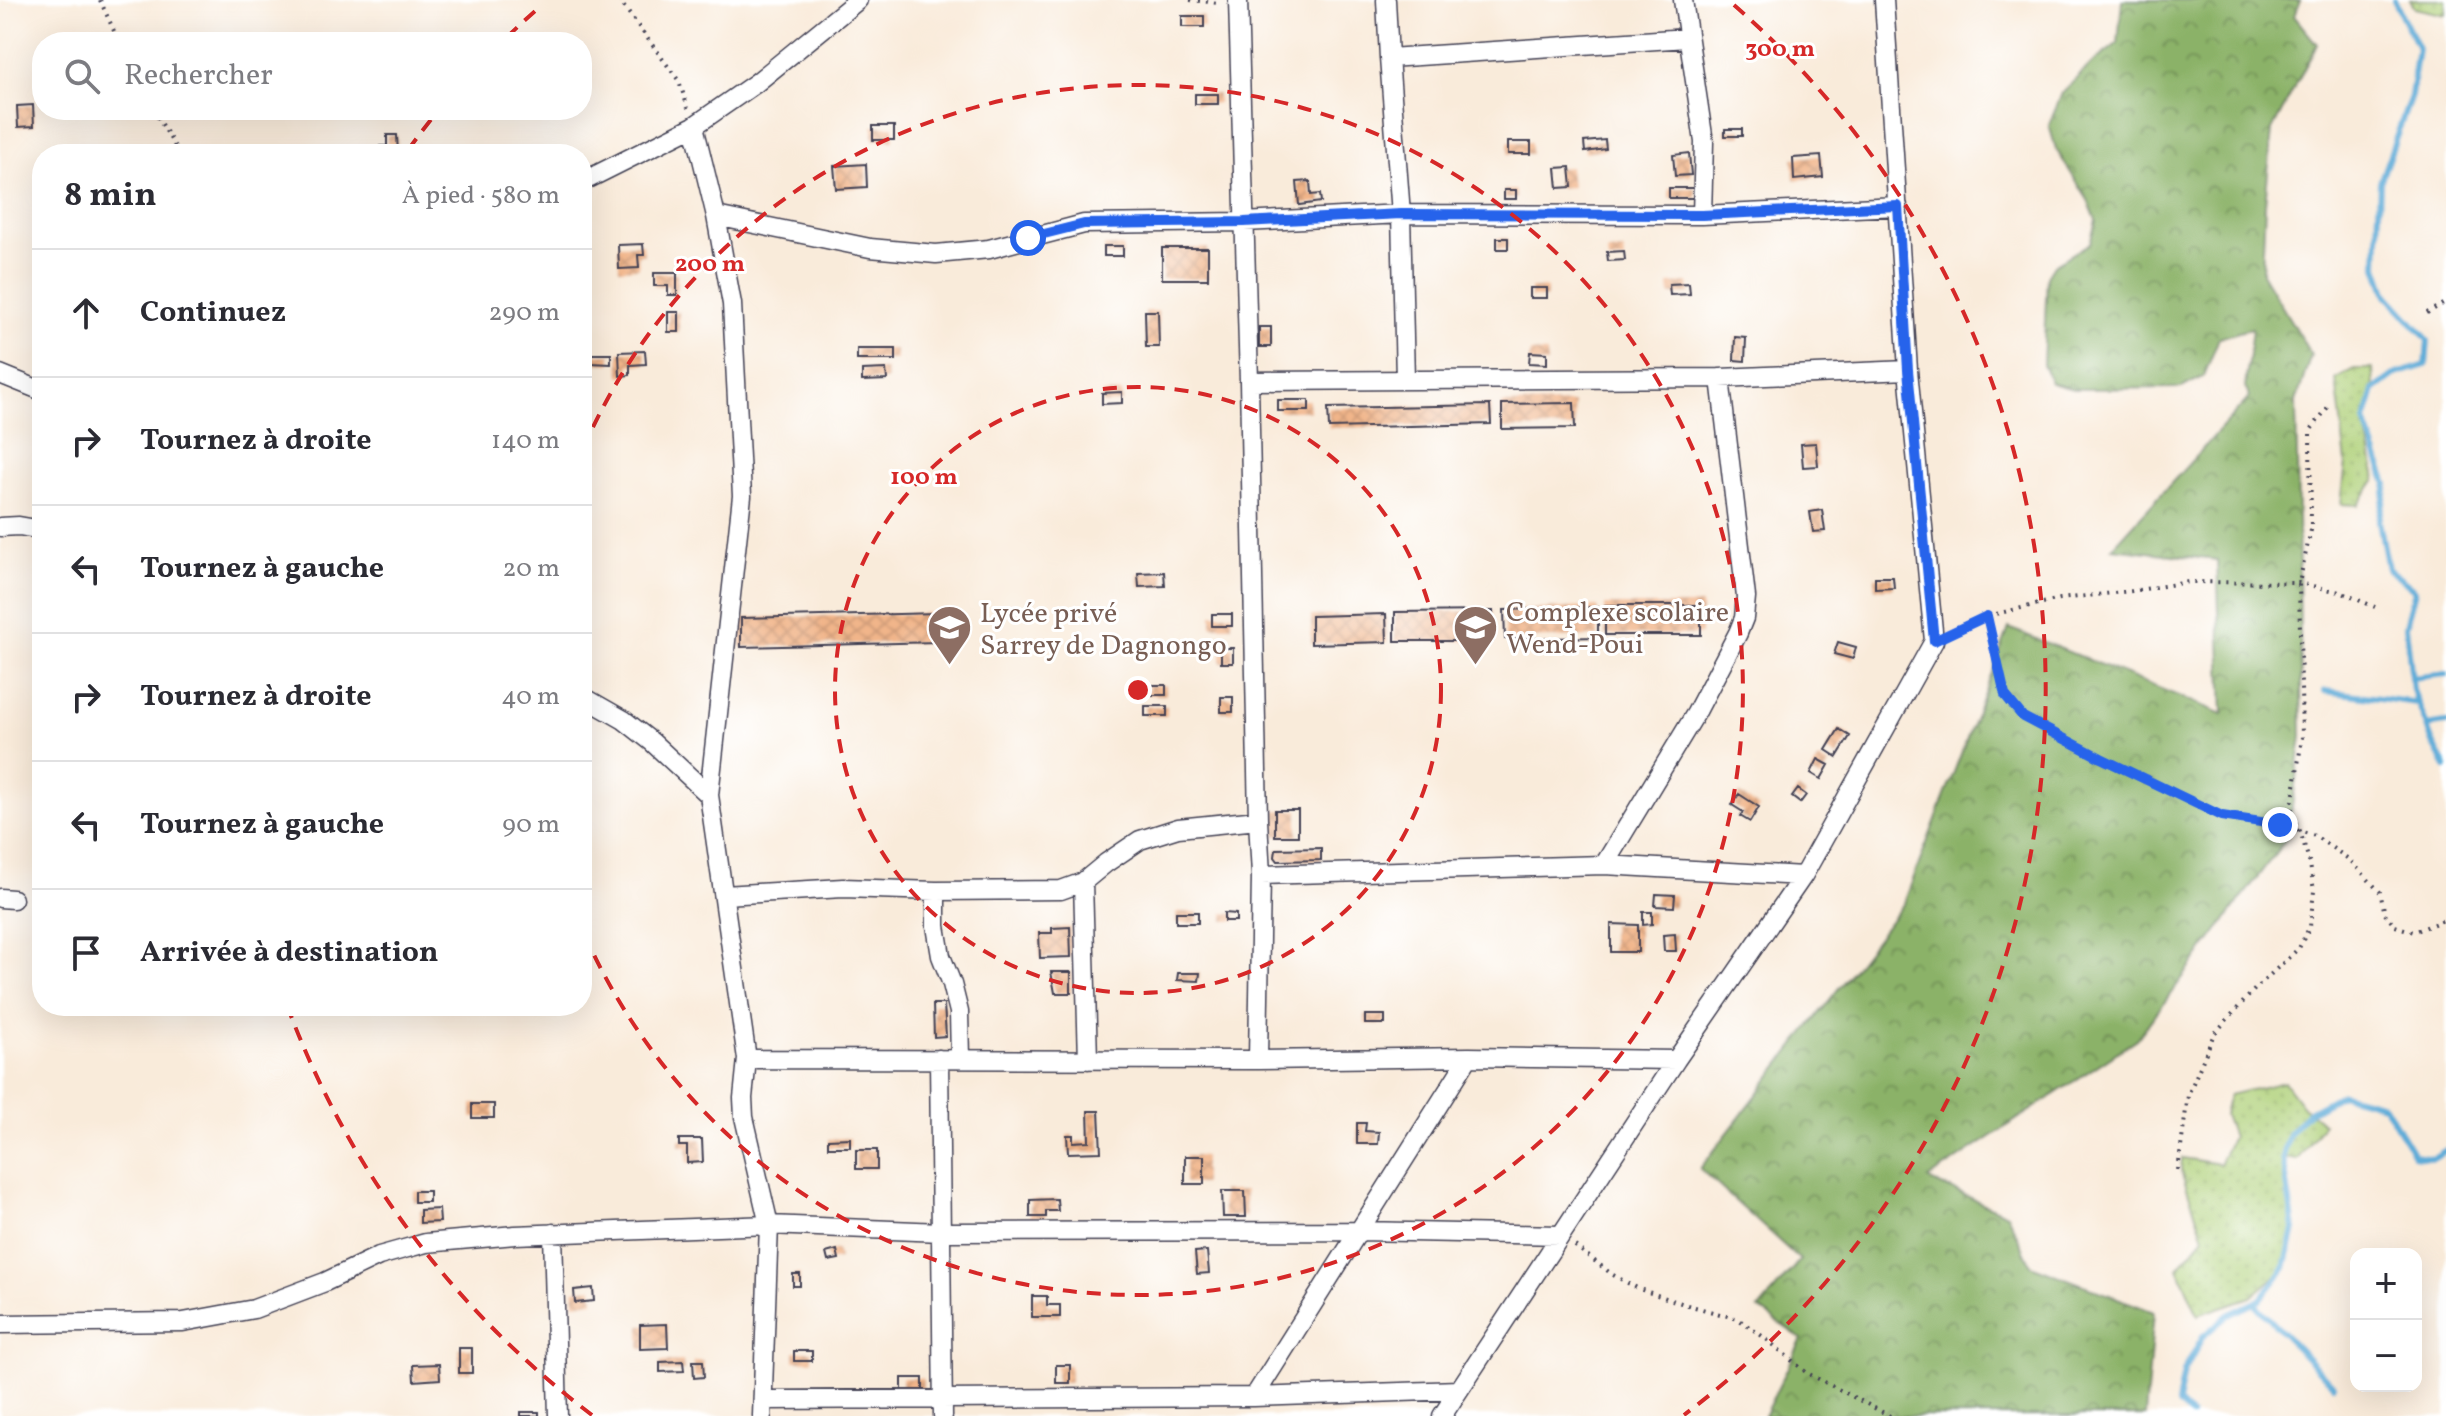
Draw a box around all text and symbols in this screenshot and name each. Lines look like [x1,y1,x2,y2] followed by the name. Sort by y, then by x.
[32,32,592,120] search box
[1745,33,1815,67] text: 300 m
[60,54,104,98] icon: search
[124,55,273,97] text: Rechercher
[64,173,157,220] text: 8 min
[402,178,560,214] text: À pied · 580 m
[1010,220,1046,256] route start
[675,248,745,282] text: 200 m
[64,291,108,335] icon: ahead
[140,292,286,334] text: Continuez
[488,295,560,331] text: 290 m
[64,419,108,463] icon: right
[140,420,372,462] text: Tournez à droite
[491,423,560,459] text: 140 m
[890,461,958,495] text: 100 m
[64,547,108,591] icon: left
[140,548,384,590] text: Tournez à gauche
[502,551,560,587] text: 20 m
[1506,594,1729,665] place label: Complexe scolaire Wend-Poui
[980,595,1227,666] place label: Lycée privé Sarrey de Dagnongo
[1451,603,1499,666] school or university icon: Complexe scolaire Wend-Poui
[925,604,973,667] school or university icon: Lycée privé Sarrey de Dagnongo
[64,675,108,719] icon: right
[140,676,372,718] text: Tournez à droite
[1124,676,1152,704] centre of rings
[501,679,560,715] text: 40 m
[64,803,108,847] icon: left
[140,804,384,846] text: Tournez à gauche
[502,807,560,843] text: 90 m
[2262,807,2298,843] route end
[64,931,108,975] icon: arrive
[140,932,439,974] text: Arrivée à destination
[2350,1248,2422,1392] map controls
[2350,1248,2422,1320] button: +
[2350,1320,2422,1392] button: −

